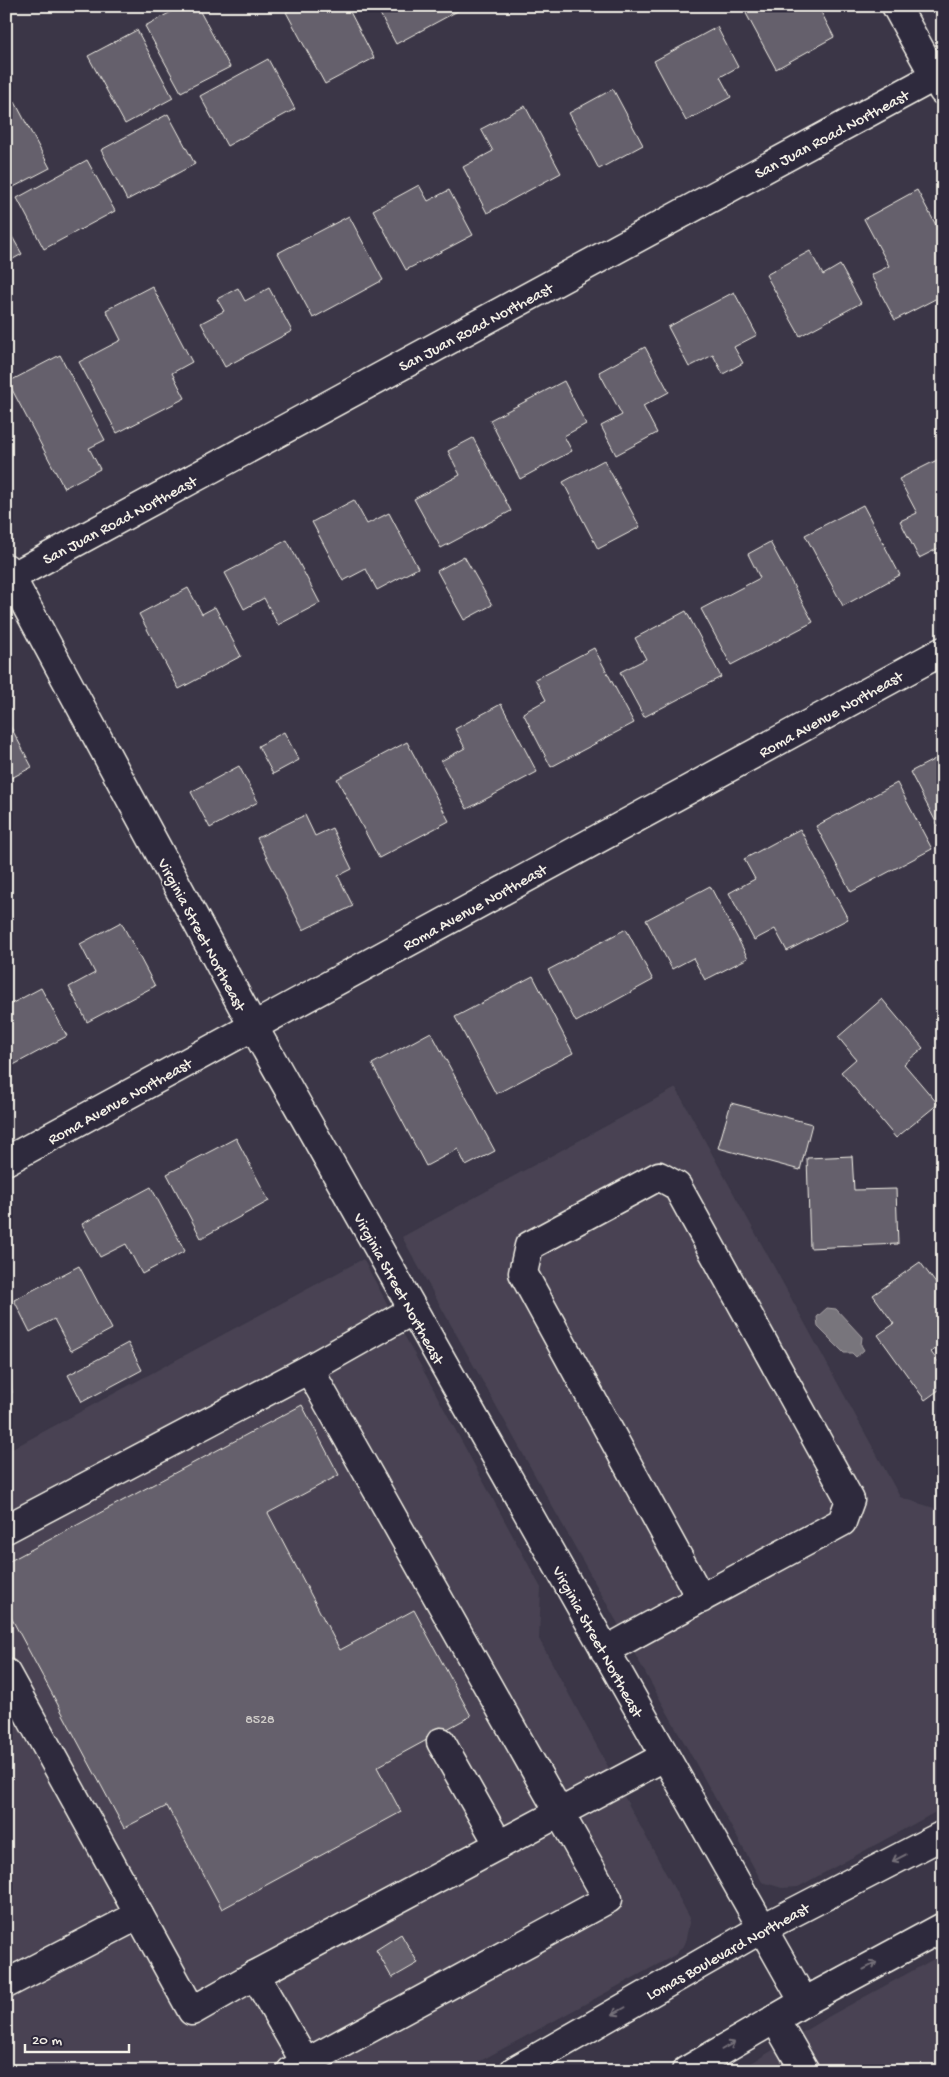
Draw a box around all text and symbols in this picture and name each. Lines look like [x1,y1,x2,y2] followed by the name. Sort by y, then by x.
[752,87,914,185] street label: San Juan Road Northeast
[396,280,558,378] street label: San Juan Road Northeast
[40,473,202,571] street label: San Juan Road Northeast
[756,668,908,764] street label: Roma Avenue Northeast
[151,855,249,1016] street label: Virginia Street Northeast
[400,861,552,957] street label: Roma Avenue Northeast
[45,1055,197,1151] street label: Roma Avenue Northeast
[347,1210,447,1370] street label: Virginia Street Northeast
[546,1563,646,1723] street label: Virginia Street Northeast
[245,1712,275,1729] house number: 8528
[892,1853,907,1863] one-way arrow
[644,1900,815,2006] street label: Lomas Boulevard Northeast
[862,1961,876,1971] one-way arrow
[612,2006,626,2016] one-way arrow
[25,2022,129,2054] scale bar
[32,2032,62,2050] text: 20 m
[721,2041,735,2051] one-way arrow

